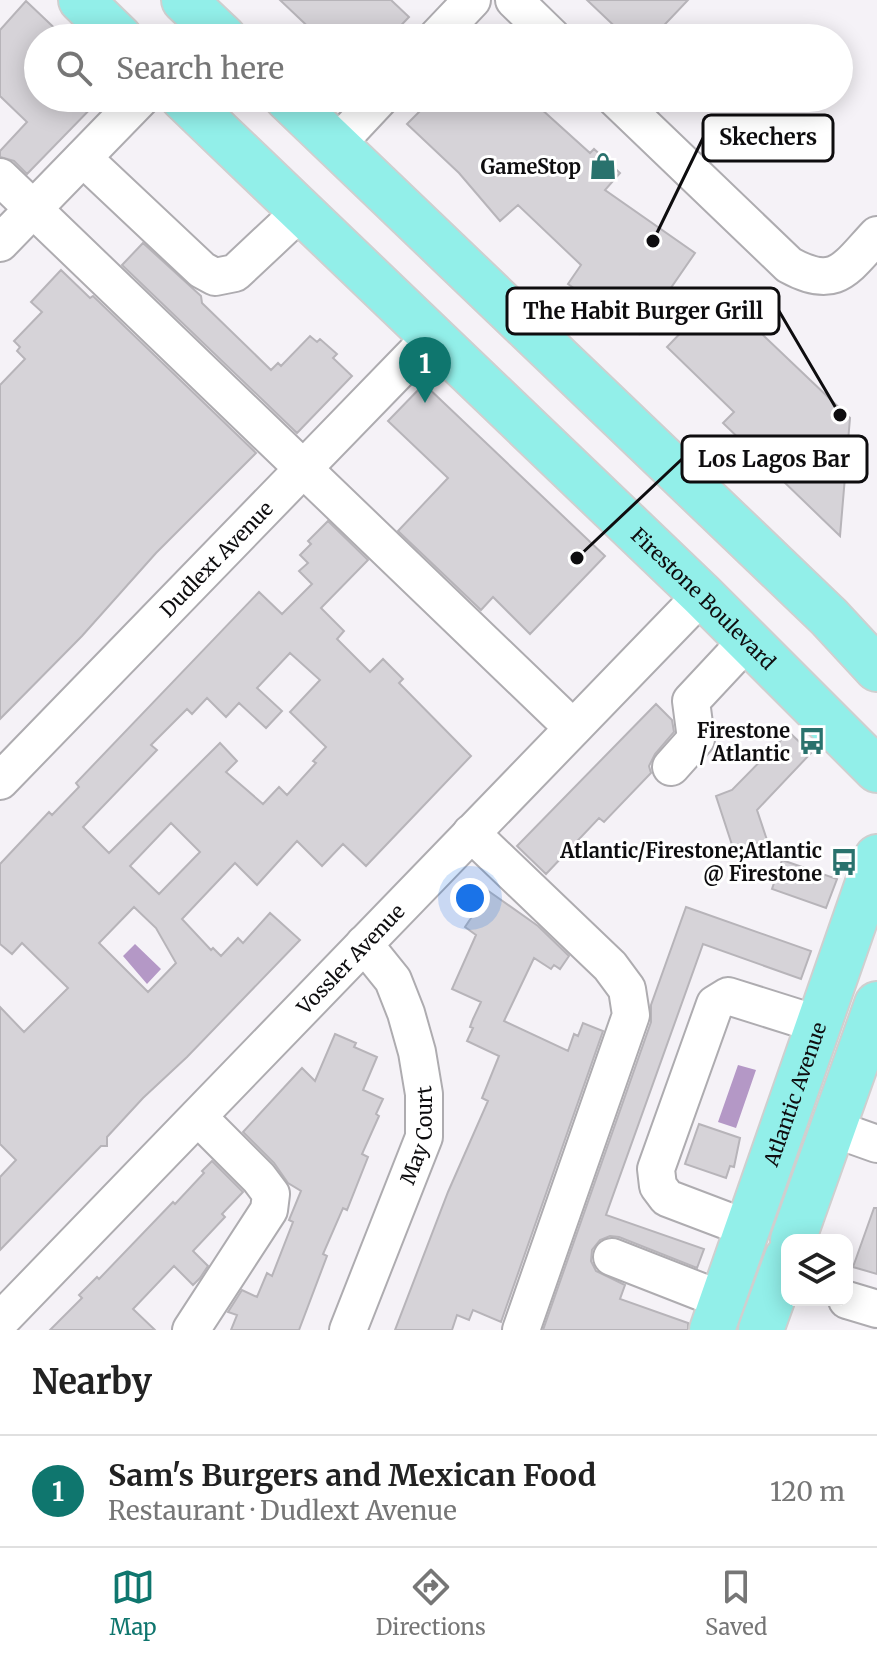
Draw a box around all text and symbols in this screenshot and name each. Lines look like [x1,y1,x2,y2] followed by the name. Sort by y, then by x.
[24,24,853,112] search box
[52,46,96,90] icon: search
[116,49,284,87] text: Search here
[703,115,833,161] callout: Skechers
[719,123,817,151] text: Skechers
[588,151,618,181] shop icon: GameStop
[481,154,581,179] place label: GameStop
[507,288,779,334] callout: The Habit Burger Grill
[523,297,763,325] text: The Habit Burger Grill
[399,337,451,403] pin: 1
[682,436,867,482] callout: Los Lagos Bar
[698,445,850,473] text: Los Lagos Bar
[154,496,278,622] street label: Dudlext Avenue
[626,522,781,674] street label: Firestone Boulevard
[697,718,790,766] place label: Firestone / Atlantic
[797,726,827,756] bus stop icon: Firestone / Atlantic
[559,838,822,886] place label: Atlantic/Firestone;Atlantic @ Firestone
[829,847,859,877] bus stop icon: Atlantic/Firestone;Atlantic @ Firestone
[450,878,490,918] your location
[291,898,409,1020] street label: Vossler Avenue
[757,1019,831,1170] street label: Atlantic Avenue
[394,1084,437,1188] street label: May Court
[781,1234,853,1306] map controls
[781,1234,853,1306] button: layers
[32,1361,152,1403] text: Nearby
[108,1456,596,1494] text: Sam's Burgers and Mexican Food
[52,1475,64,1508] text: 1
[770,1475,845,1508] text: 120 m
[108,1494,457,1527] text: Restaurant · Dudlext Avenue
[110,1565,157,1641] tab: Map
[376,1565,486,1641] tab: Directions
[705,1565,767,1641] tab: Saved

